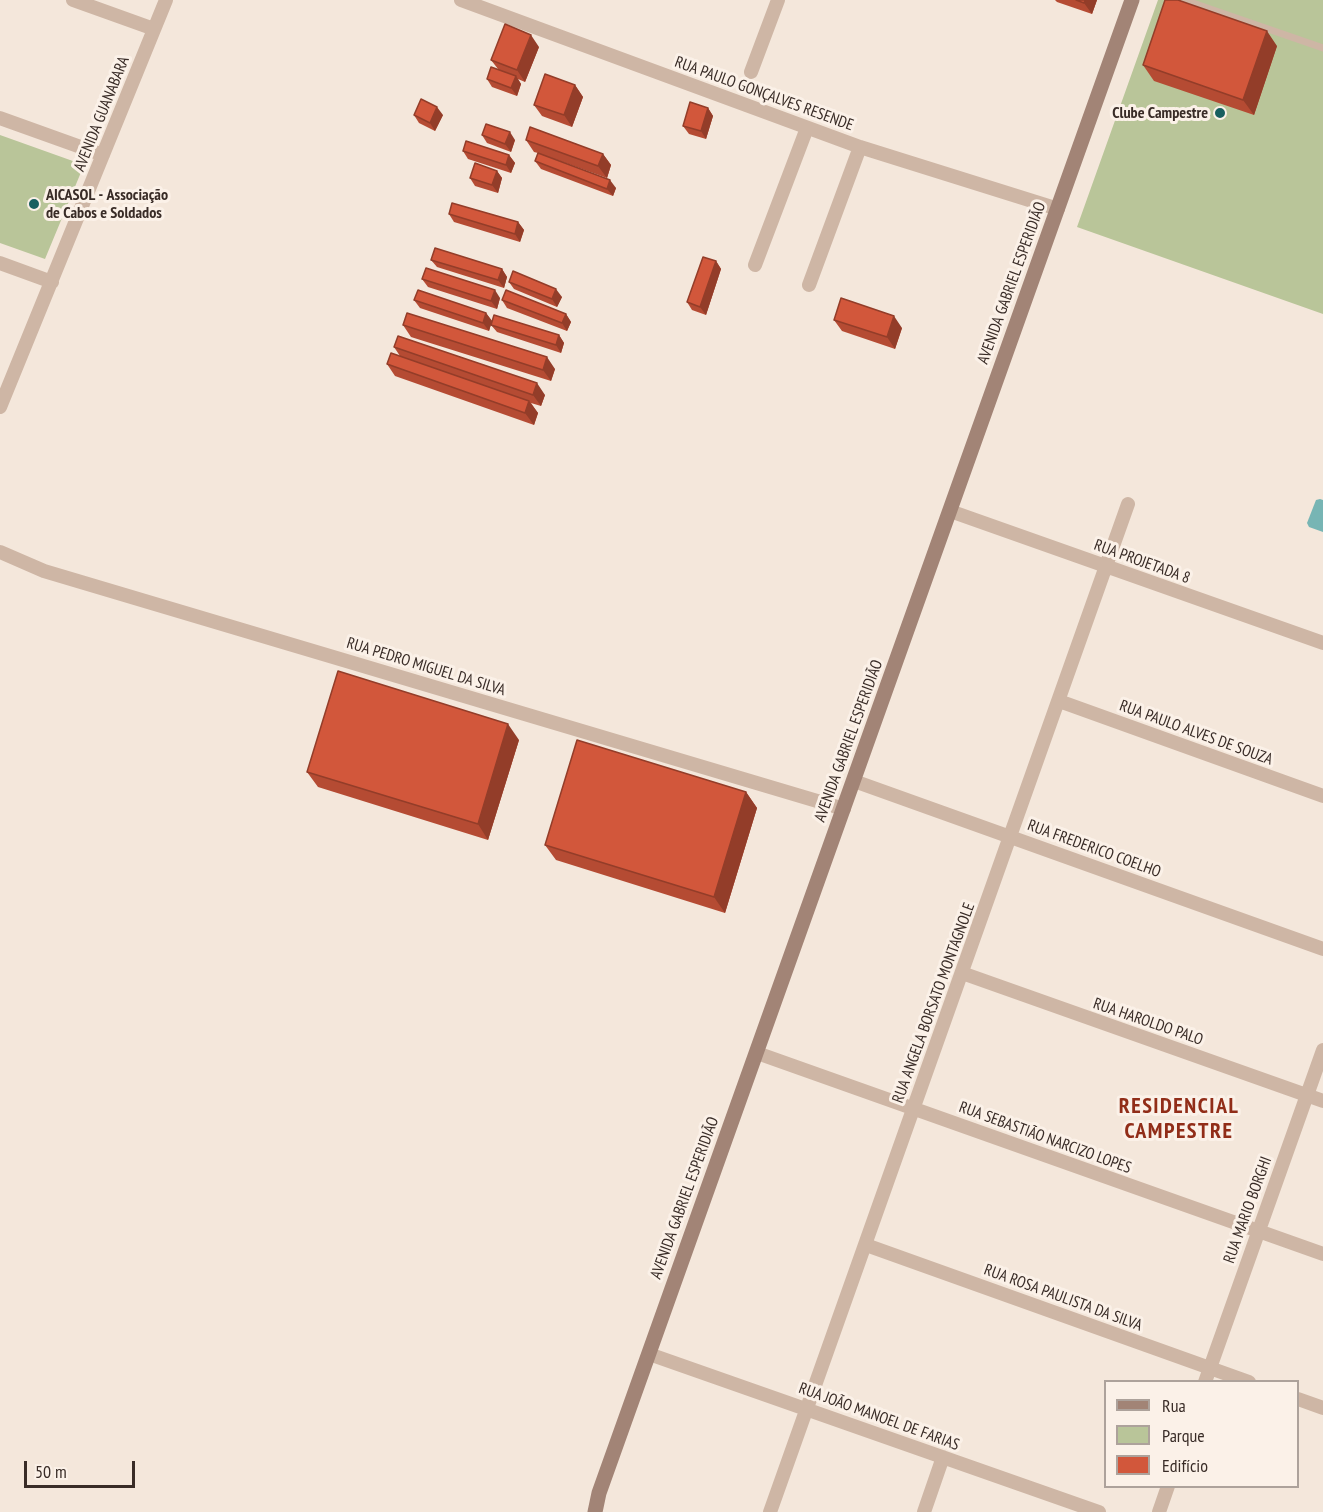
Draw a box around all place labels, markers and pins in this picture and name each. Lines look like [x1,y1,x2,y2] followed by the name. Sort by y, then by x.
[1112,103,1208,123] place label: Clube Campestre
[1213,106,1227,120] marker: Clube Campestre
[46,185,168,223] place label: AICASOL - Associação de Cabos e Soldados
[27,197,41,211] marker: AICASOL - Associação de Cabos e Soldados

